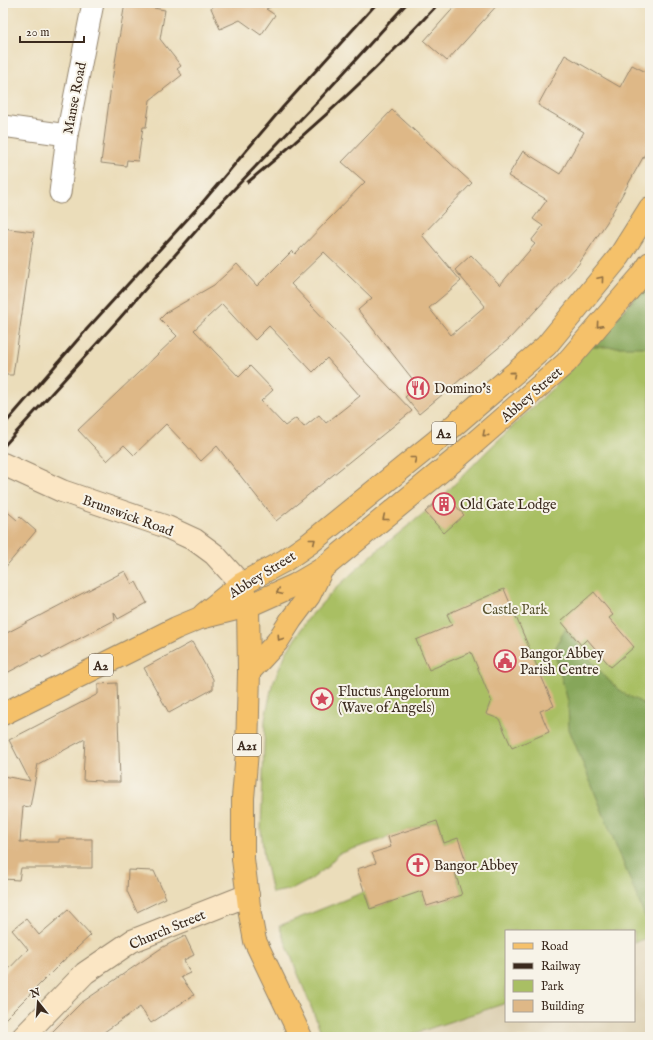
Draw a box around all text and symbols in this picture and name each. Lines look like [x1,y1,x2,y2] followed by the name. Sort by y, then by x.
[20,18,84,44] scale bar
[26,25,49,40] text: 20 m
[59,60,91,136] street label: Manse Road
[596,277,603,284] one-way arrow
[596,321,603,328] one-way arrow
[496,363,566,427] street label: Abbey Street
[508,372,515,379] one-way arrow
[405,375,431,401] restaurant icon: Domino's
[434,380,491,398] place label: Domino's
[432,422,456,444] road number: A2
[482,430,489,437] one-way arrow
[409,456,416,463] one-way arrow
[80,491,176,541] street label: Brunswick Road
[431,491,457,517] building icon: Old Gate Lodge
[460,496,557,514] place label: Old Gate Lodge
[382,513,390,520] one-way arrow
[308,538,315,545] one-way arrow
[225,547,300,603] street label: Abbey Street
[276,587,283,595] one-way arrow
[482,601,548,619] park label: Castle Park
[277,634,285,641] one-way arrow
[520,645,604,679] place label: Bangor Abbey Parish Centre
[492,648,518,674] public building icon: Bangor Abbey Parish Centre
[89,654,113,676] road number: A2
[338,683,450,717] place label: Fluctus Angelorum (Wave of Angels)
[309,686,335,712] place icon: Fluctus Angelorum (Wave of Angels)
[233,734,261,756] road number: A21
[405,852,431,878] church icon: Bangor Abbey
[434,857,518,875] place label: Bangor Abbey
[127,906,208,954] street label: Church Street
[505,930,635,1022] legend
[541,939,569,954] text: Road
[541,959,580,974] text: Railway
[541,979,564,994] text: Park
[18,982,58,1022] north arrow
[28,985,42,1002] text: N
[541,999,585,1014] text: Building

